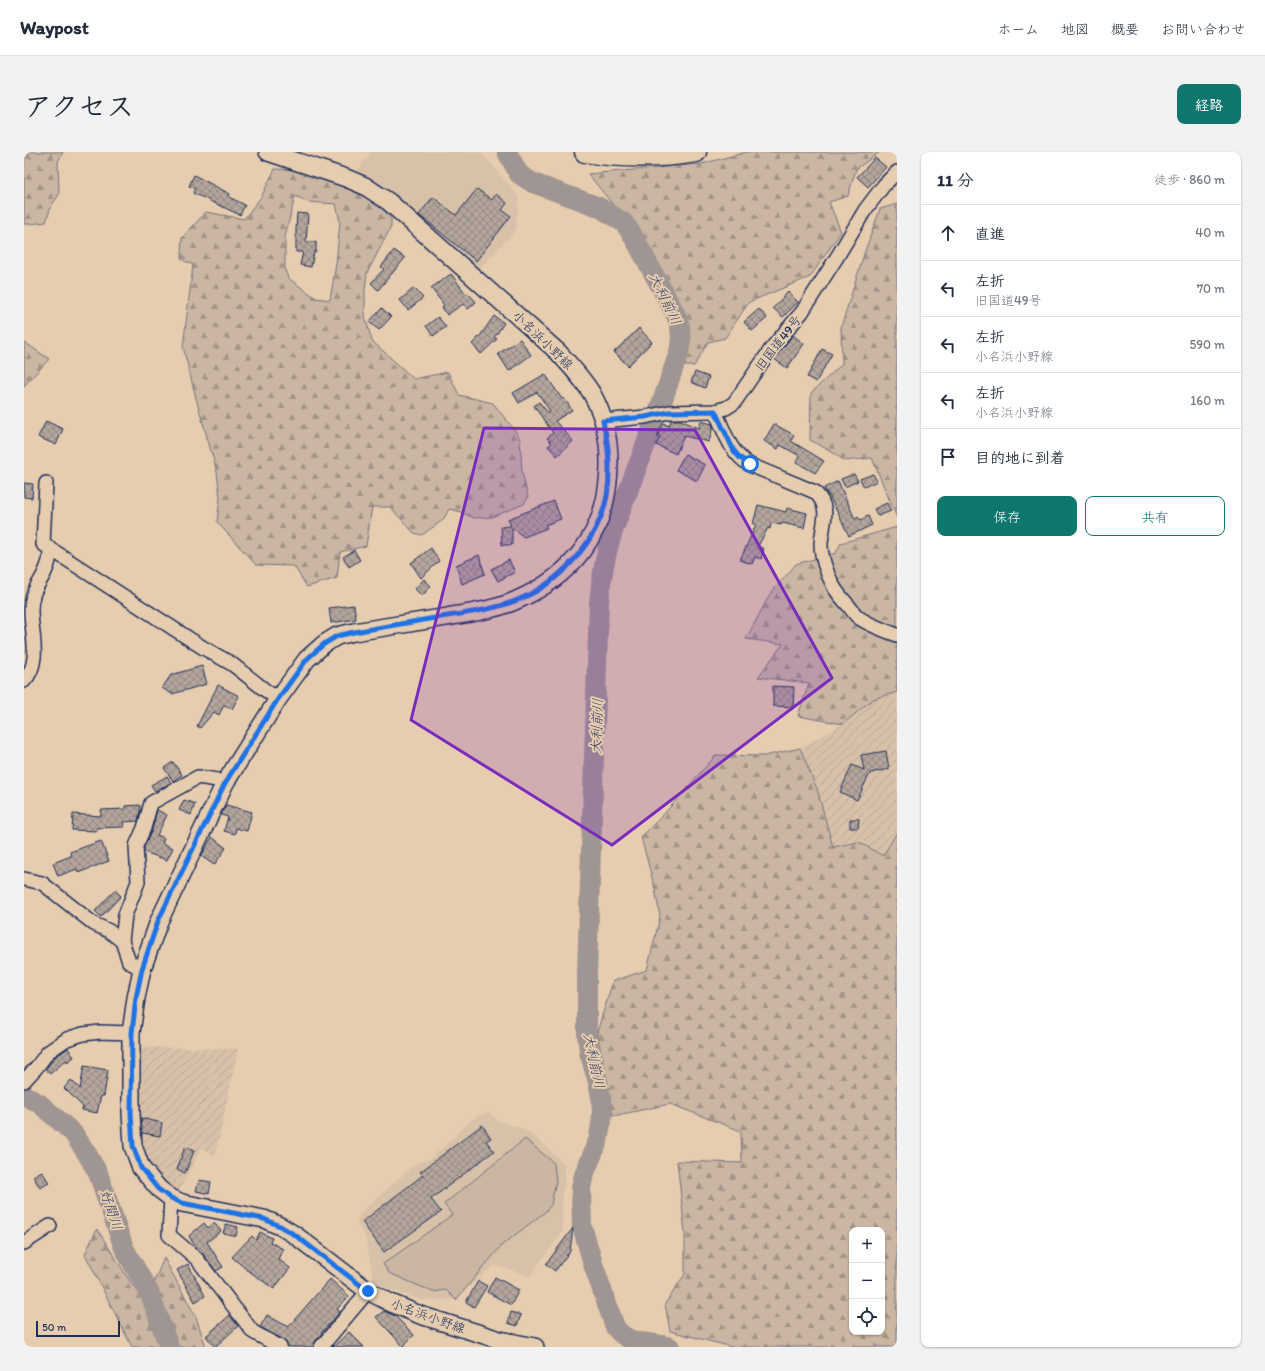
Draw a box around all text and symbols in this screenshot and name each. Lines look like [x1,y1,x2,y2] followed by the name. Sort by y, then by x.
[20,16,89,39] text: Waypost
[998,21,1039,38] text: ホーム
[1061,21,1089,38] text: 地図
[1111,21,1139,38] text: 概要
[1161,21,1245,38] text: お問い合わせ
[1177,84,1241,124] button: 経路
[24,89,134,123] text: アクセス
[937,170,974,190] text: 11 分
[1154,172,1225,187] text: 徒歩 · 860 m
[937,222,959,244] icon: ahead
[975,225,1005,243] text: 直進
[1195,225,1225,240] text: 40 m
[645,270,685,328] water label: 大利前川
[975,272,1005,290] text: 左折
[937,278,959,300] icon: left
[1197,281,1225,296] text: 70 m
[975,293,1042,308] text: 旧国道49号
[510,308,577,373] street label: 小名浜小野線
[752,312,804,374] street label: 旧国道49号
[975,328,1005,346] text: 左折
[937,334,959,356] icon: left
[1190,337,1225,352] text: 590 m
[975,349,1053,364] text: 小名浜小野線
[975,384,1005,402] text: 左折
[937,390,959,412] icon: left
[1190,393,1225,408] text: 160 m
[975,405,1053,420] text: 小名浜小野線
[937,446,959,468] icon: arrive
[975,449,1065,467] text: 目的地に到着
[741,455,759,473] route start
[937,496,1077,536] button: 保存
[1085,496,1225,536] button: 共有
[588,698,606,754] water label: 大利前川
[580,1032,608,1090] water label: 大利前川
[96,1187,126,1233] water label: 好間川
[849,1227,885,1335] map controls
[849,1227,885,1263] button: +
[849,1263,885,1299] button: −
[359,1282,377,1300] route end
[389,1296,468,1337] street label: 小名浜小野線
[849,1299,885,1335] button: locate
[36,1319,120,1338] scale bar
[42,1321,66,1334] text: 50 m

